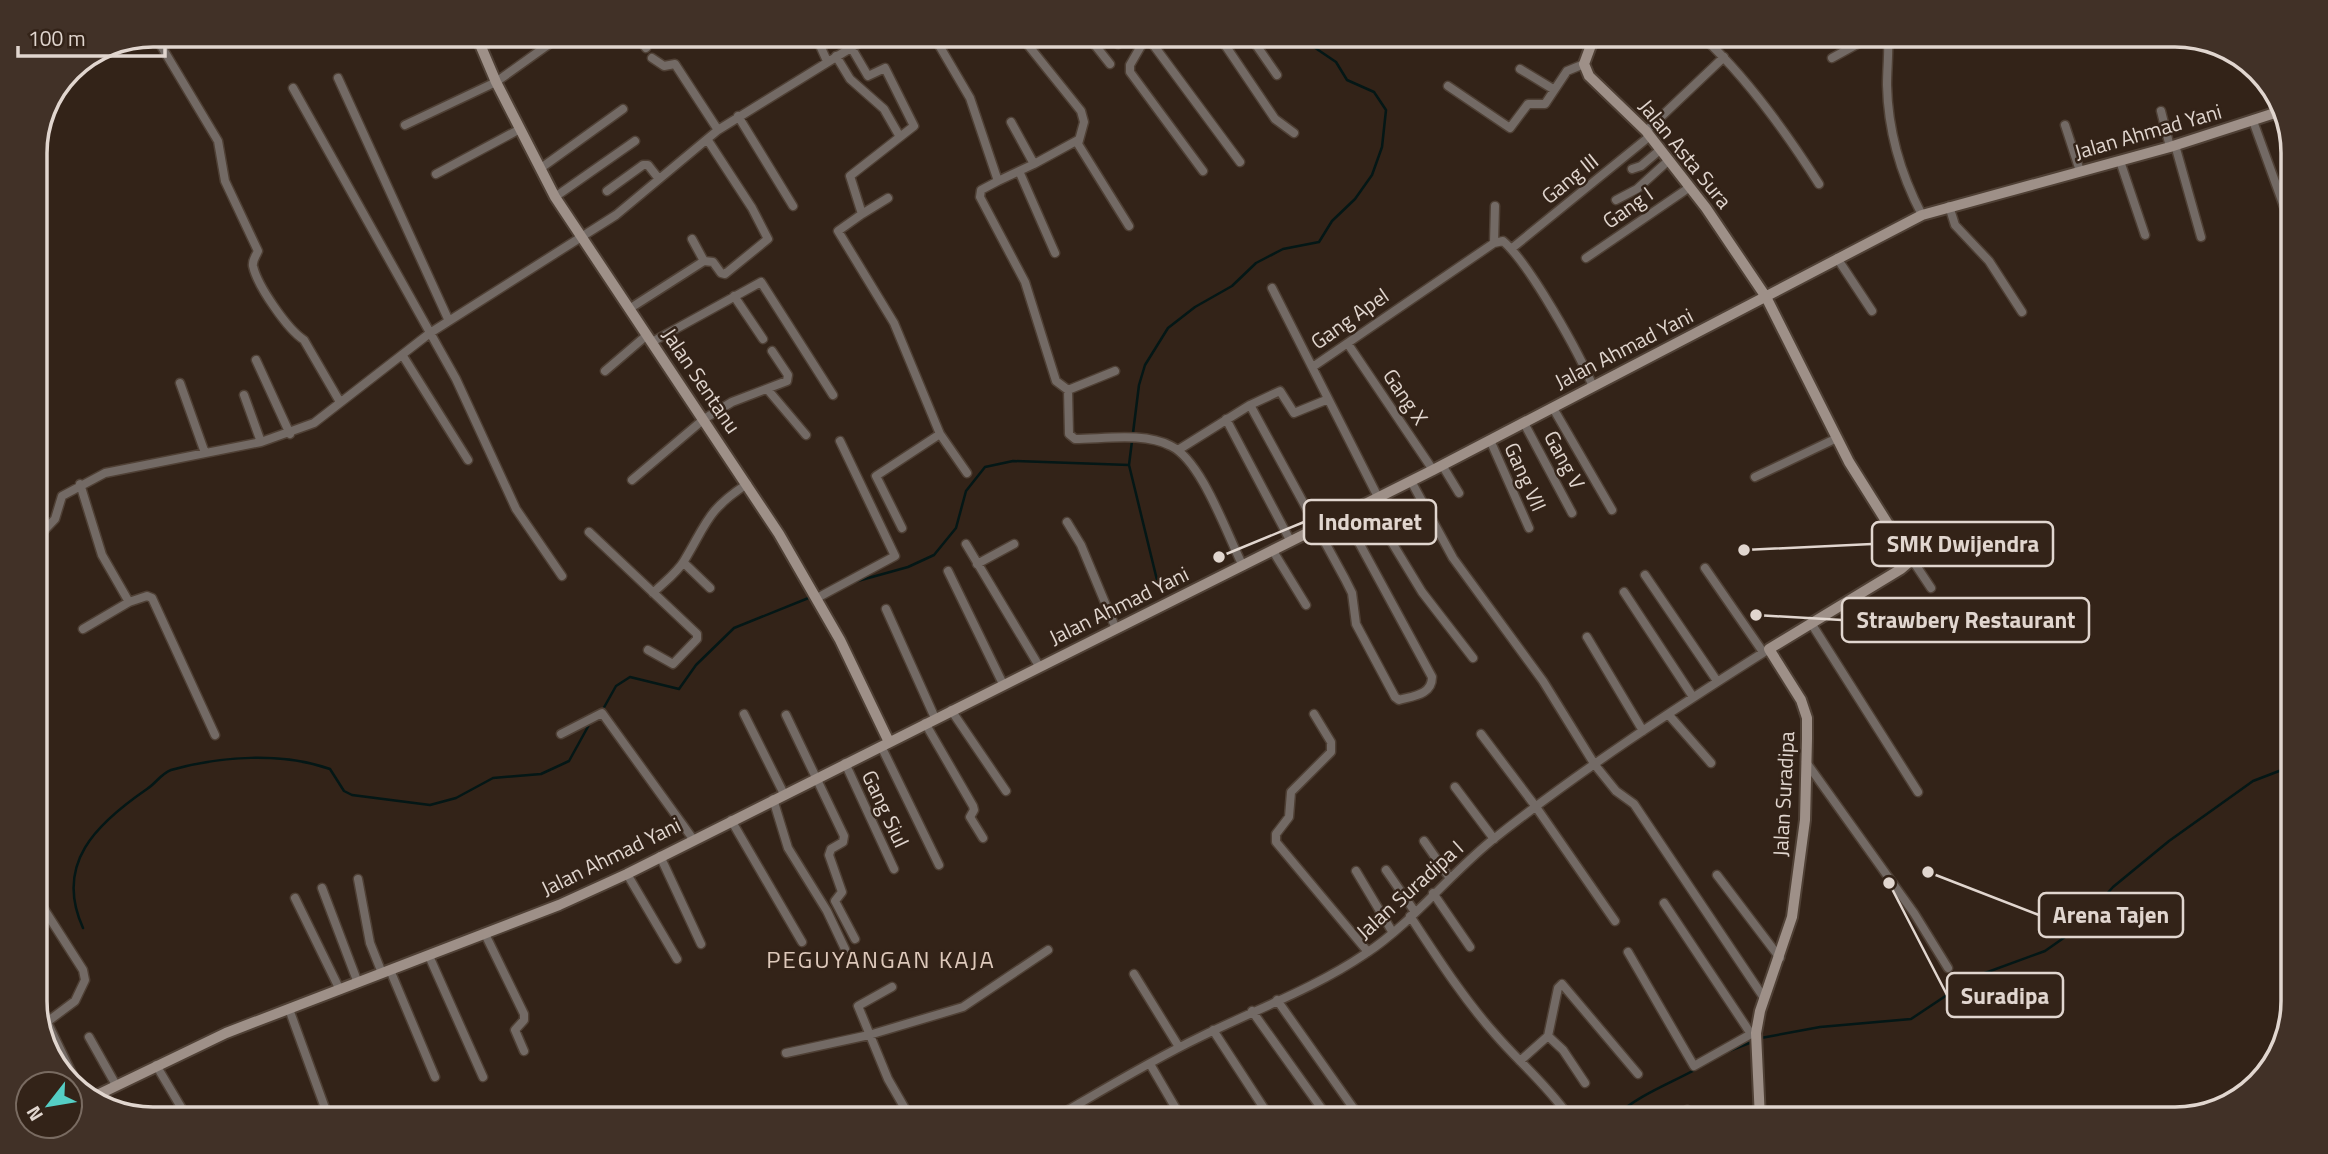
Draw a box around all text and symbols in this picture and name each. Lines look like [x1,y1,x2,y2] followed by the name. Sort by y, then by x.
[18,14,164,58] scale bar
[28,22,85,54] text: 100 m
[1631,92,1740,215] street label: Jalan Asta Sura
[2070,95,2225,167] street label: Jalan Ahmad Yani
[1534,145,1605,211] street label: Gang III
[1596,178,1659,236] street label: Gang I
[1304,279,1395,357] street label: Gang Apel
[1549,299,1698,397] street label: Jalan Ahmad Yani
[655,321,749,440] street label: Jalan Sentanu
[1375,362,1437,431] street label: Gang X
[1536,424,1594,495] street label: Gang V
[1497,437,1555,516] street label: Gang VII
[1304,500,1436,544] callout: Indomaret
[1318,504,1422,539] text: Indomaret
[1872,522,2053,566] callout: SMK Dwijendra
[1887,526,2039,561] text: SMK Dwijendra
[1043,557,1194,653] street label: Jalan Ahmad Yani
[1842,598,2089,642] callout: Strawbery Restaurant
[1856,602,2076,637] text: Strawbery Restaurant
[1764,730,1802,857] street label: Jalan Suradipa
[854,765,918,853] street label: Gang Siul
[535,808,686,904] street label: Jalan Ahmad Yani
[1348,832,1470,946] street label: Jalan Suradipa I
[2039,893,2183,937] callout: Arena Tajen
[2053,897,2169,932] text: Arena Tajen
[766,941,996,977] district label: PEGUYANGAN KAJA
[1947,973,2063,1017] callout: Suradipa
[1961,978,2049,1013] text: Suradipa
[14,1070,84,1140] north arrow
[18,1101,50,1127] text: N

